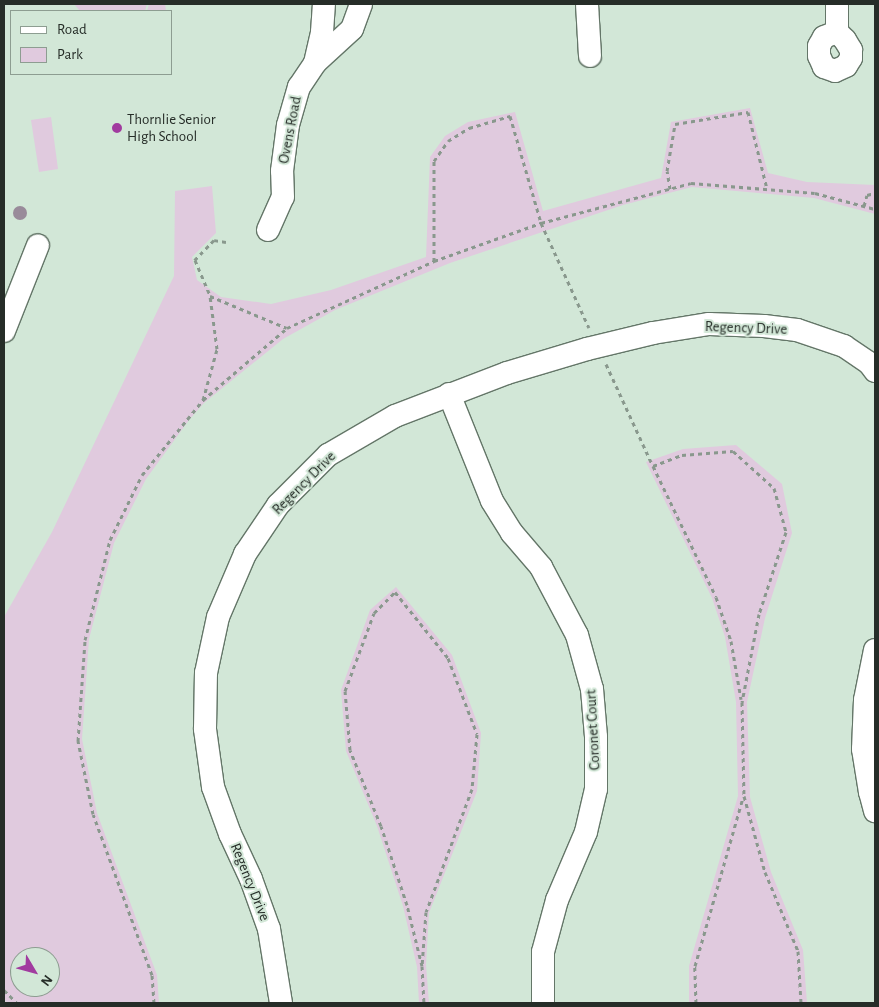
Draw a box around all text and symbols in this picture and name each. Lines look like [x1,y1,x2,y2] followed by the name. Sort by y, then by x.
[10,10,172,75] legend
[57,22,87,37] text: Road
[57,47,83,62] text: Park
[275,95,305,165] street label: Ovens Road
[127,110,216,145] place label: Thornlie Senior High School
[111,122,123,134] marker: Thornlie Senior High School
[705,318,787,338] street label: Regency Drive
[269,448,339,518] street label: Regency Drive
[582,689,604,771] street label: Coronet Court
[226,840,274,924] street label: Regency Drive
[10,947,60,997] north arrow
[38,972,55,989] text: N

